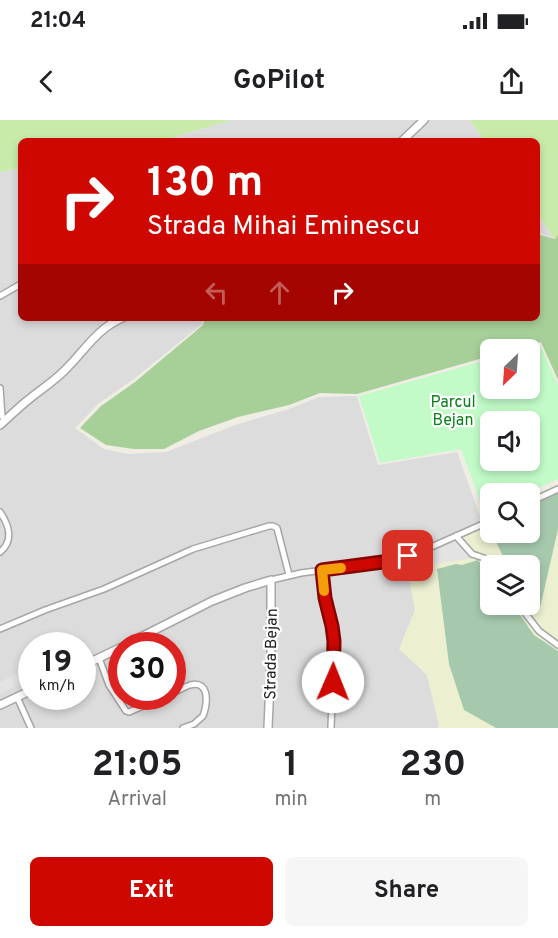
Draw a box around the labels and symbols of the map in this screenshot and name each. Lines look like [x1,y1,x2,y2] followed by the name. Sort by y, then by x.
[480,339,540,399] north arrow
[430,393,476,431] park label: Parcul Bejan
[382,530,433,581] pin
[261,608,283,700] street label: Strada Bejan
[108,632,186,710] speed limit sign: 30
[301,650,365,714] position arrow

